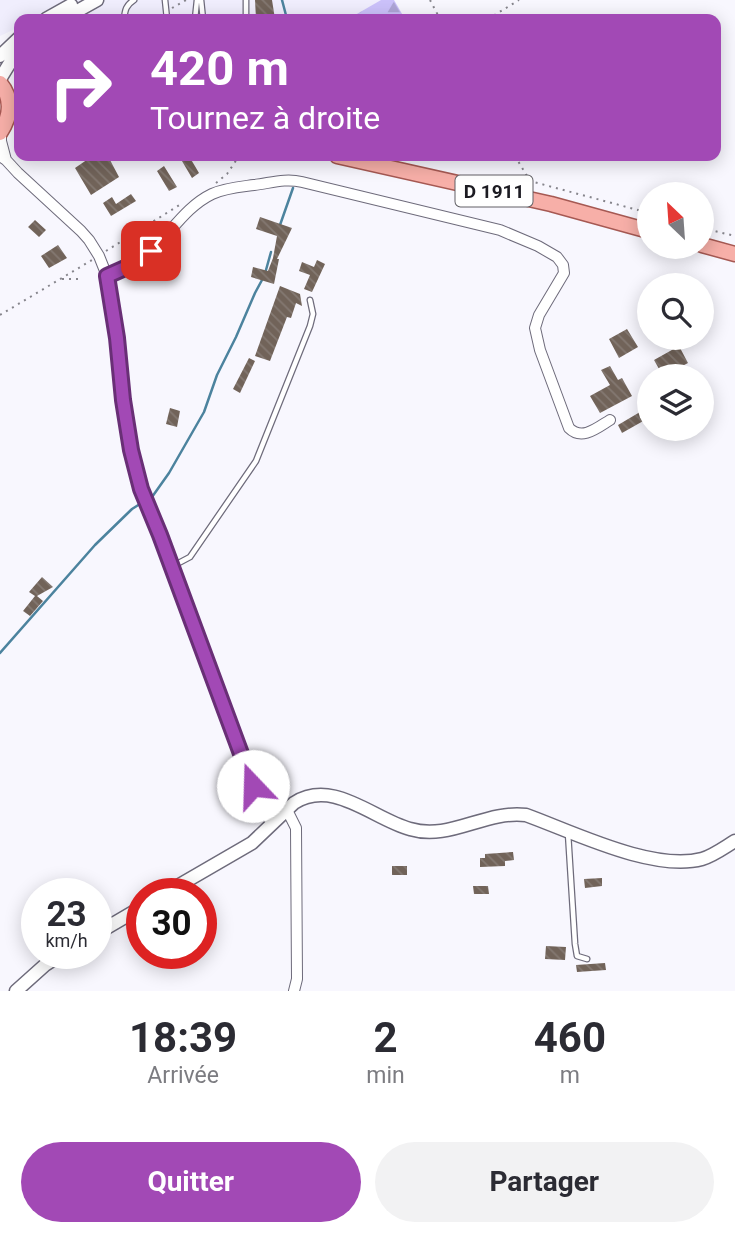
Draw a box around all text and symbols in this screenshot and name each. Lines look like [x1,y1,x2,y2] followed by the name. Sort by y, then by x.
[150,40,289,97] text: 420 m
[35,42,126,133] icon: right
[150,99,380,137] text: Tournez à droite
[456,176,532,206] road number: D 1911
[637,182,714,259] north arrow
[637,182,714,441] map controls
[121,221,181,281] pin
[132,232,170,270] icon: arrive
[637,273,714,350] button: search
[637,364,714,441] button: layers
[216,749,290,823] position arrow
[126,878,217,969] speed limit sign: 30
[46,894,87,935] text: 23
[45,930,88,951] text: km/h
[129,1013,237,1062] text: 18:39
[373,1013,398,1062] text: 2
[534,1013,606,1062] text: 460
[147,1062,219,1089] text: Arrivée
[366,1062,405,1089] text: min
[560,1062,580,1089] text: m
[21,1142,361,1222] button: Quitter
[375,1142,714,1222] button: Partager

